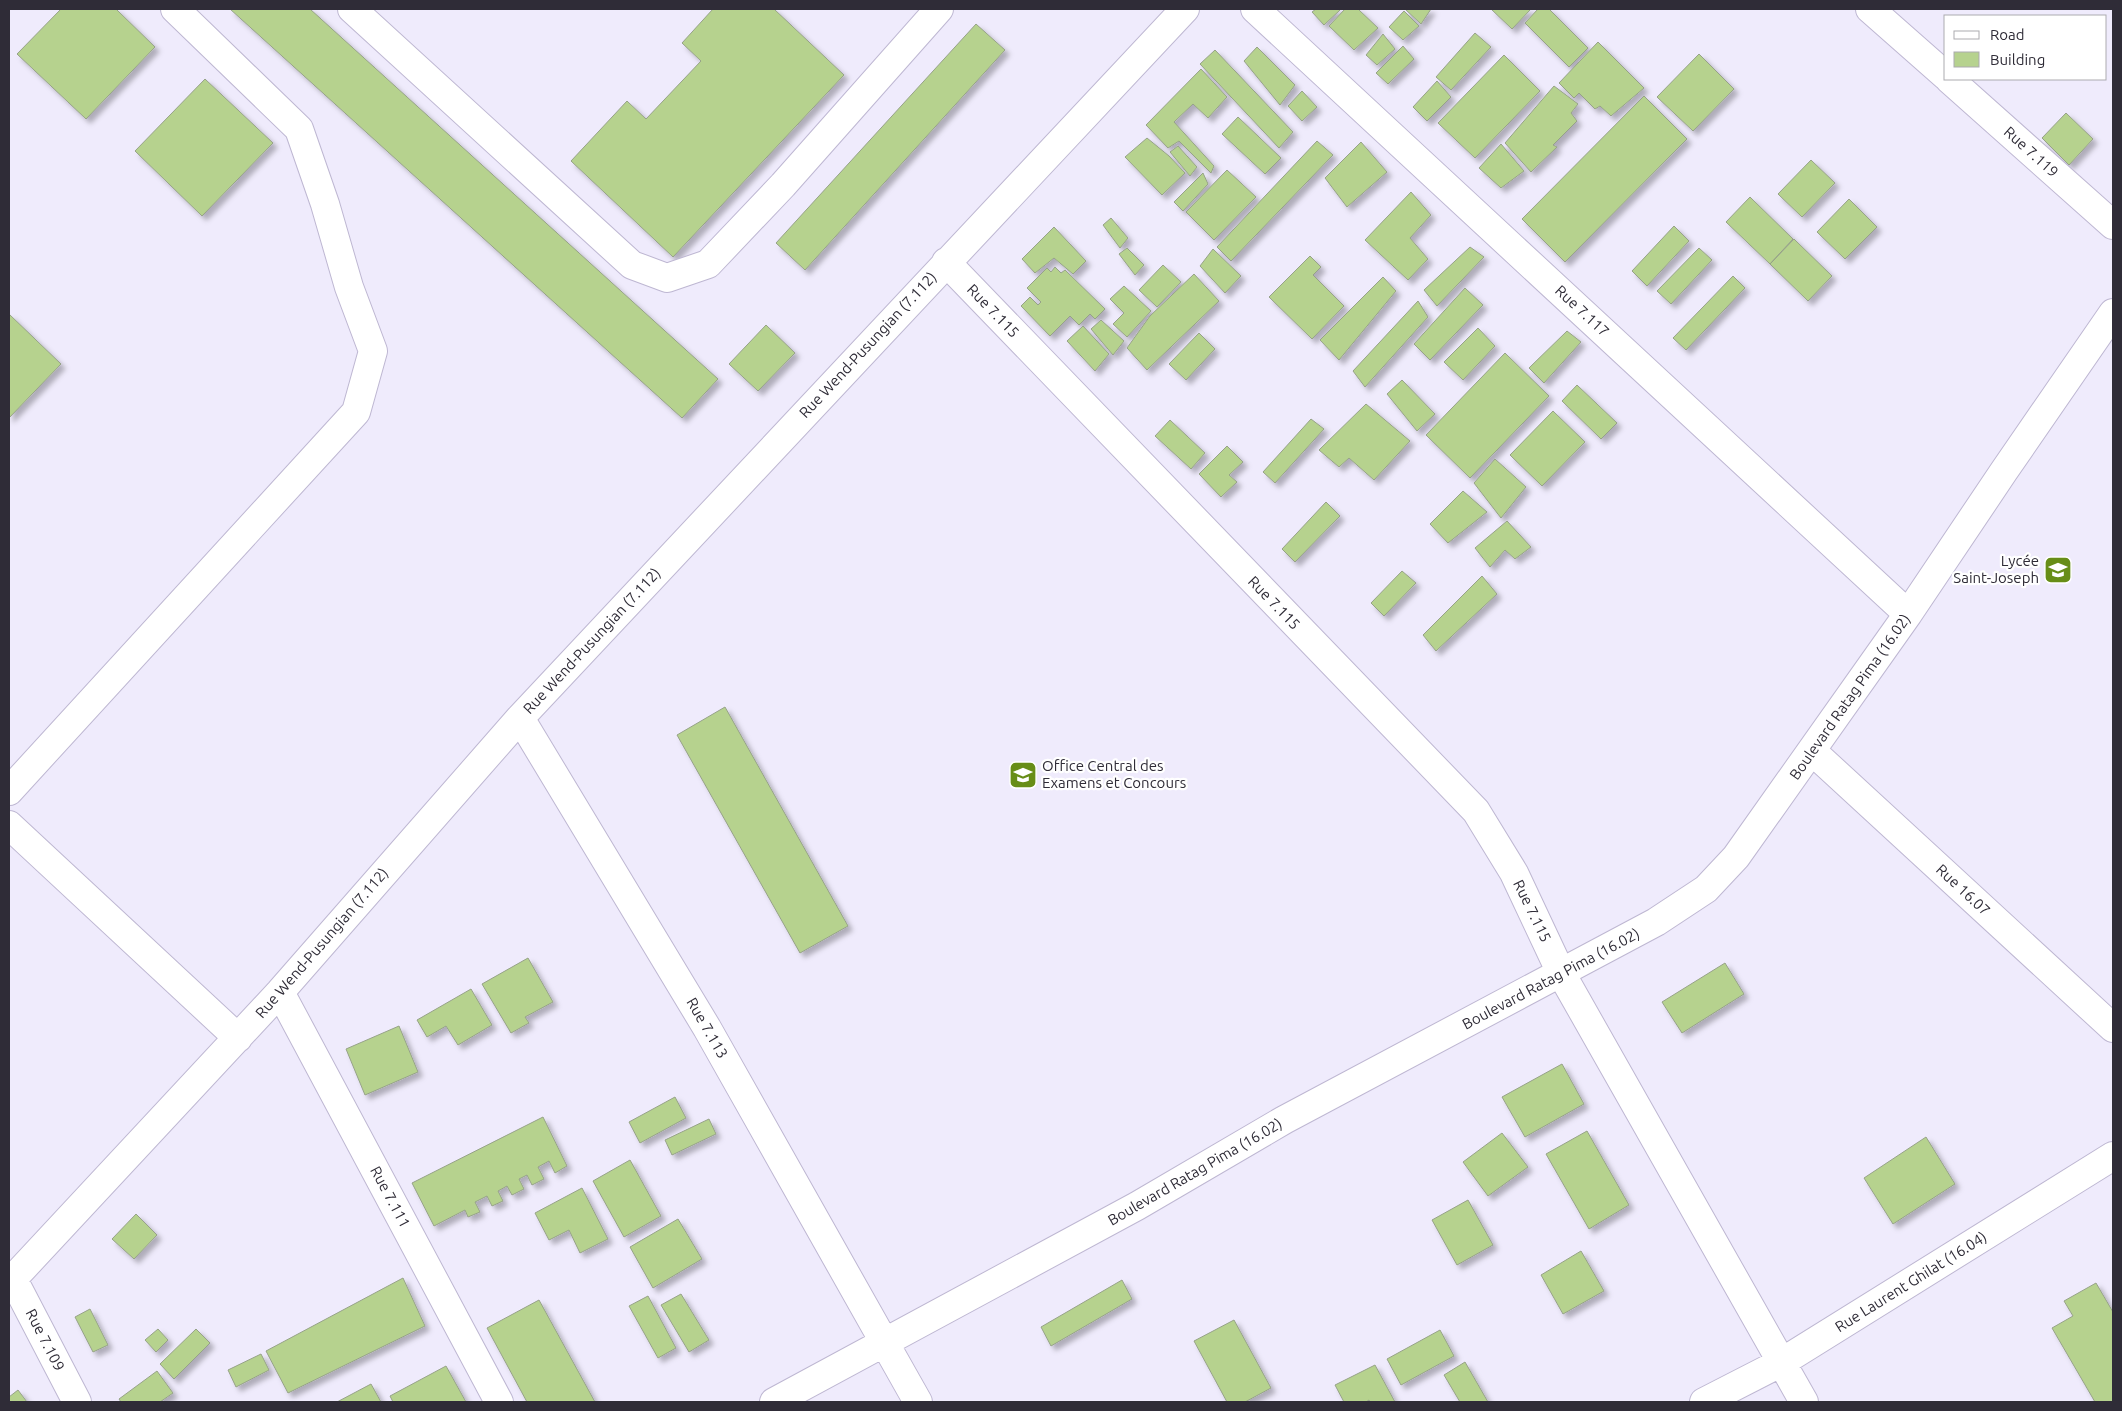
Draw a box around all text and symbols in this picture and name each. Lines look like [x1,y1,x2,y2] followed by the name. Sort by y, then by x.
[1944,15,2107,80] legend
[1990,26,2025,43] text: Road
[1990,51,2045,68] text: Building
[2001,123,2062,180] street label: Rue 7.119
[795,268,940,421] street label: Rue Wend-Pusungian (7.112)
[964,281,1023,341] street label: Rue 7.115
[1552,282,1613,340] street label: Rue 7.117
[1953,552,2039,586] place label: Lycée Saint-Joseph
[2043,555,2073,585] school or university icon: Lycée Saint-Joseph
[519,564,664,717] street label: Rue Wend-Pusungian (7.112)
[1245,573,1304,633] street label: Rue 7.115
[1786,611,1913,783] street label: Boulevard Ratag Pima (16.02)
[1042,757,1186,791] place label: Office Central des Examens et Concours
[1008,760,1038,790] school or university icon: Office Central des Examens et Concours
[1933,861,1994,919] street label: Rue 16.07
[252,864,391,1021] street label: Rue Wend-Pusungian (7.112)
[1510,877,1555,945] street label: Rue 7.115
[1459,924,1642,1033] street label: Boulevard Ratag Pima (16.02)
[683,994,732,1061] street label: Rue 7.113
[1105,1115,1285,1229] street label: Boulevard Ratag Pima (16.02)
[367,1163,414,1230] street label: Rue 7.111
[1832,1228,1990,1335] street label: Rue Laurent Ghilat (16.04)
[23,1306,68,1374] street label: Rue 7.109

